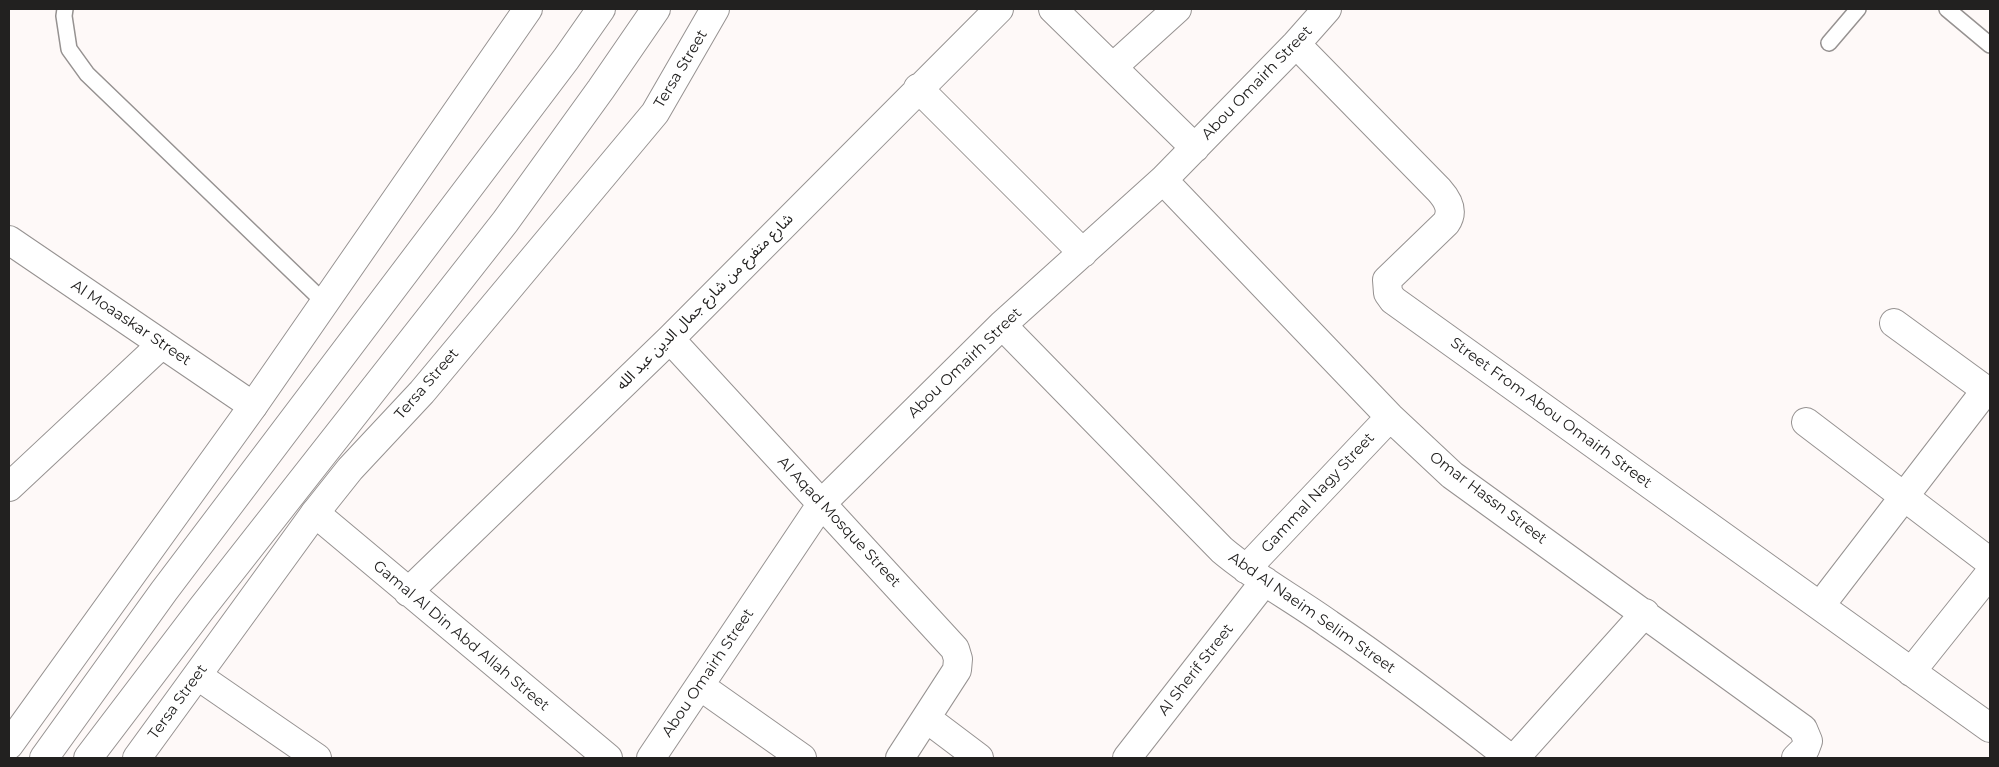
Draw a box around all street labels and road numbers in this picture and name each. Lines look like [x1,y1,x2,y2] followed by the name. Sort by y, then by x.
[1198,22,1316,144] street label: Abou Omairh Street
[651,27,711,111] street label: Tersa Street
[613,210,797,394] street label: شارع متفرع من شارع جمال الدين عبد الله
[68,276,194,370] street label: Al Moaaskar Street
[904,304,1026,422] street label: Abou Omairh Street
[1447,334,1655,492] street label: Street From Abou Omairh Street
[391,345,463,423] street label: Tersa Street
[1258,429,1378,557] street label: Gammal Nagy Street
[1426,448,1550,548] street label: Omar Hassn Street
[774,453,904,591] street label: Al Aqad Mosque Street
[1225,548,1399,678] street label: Abd Al Naeim Selim Street
[369,557,553,715] street label: Gamal Al Din Abd Allah Street
[658,605,758,741] street label: Abou Omairh Street
[1155,621,1237,719] street label: Al Sherif Street
[145,661,211,743] street label: Tersa Street

